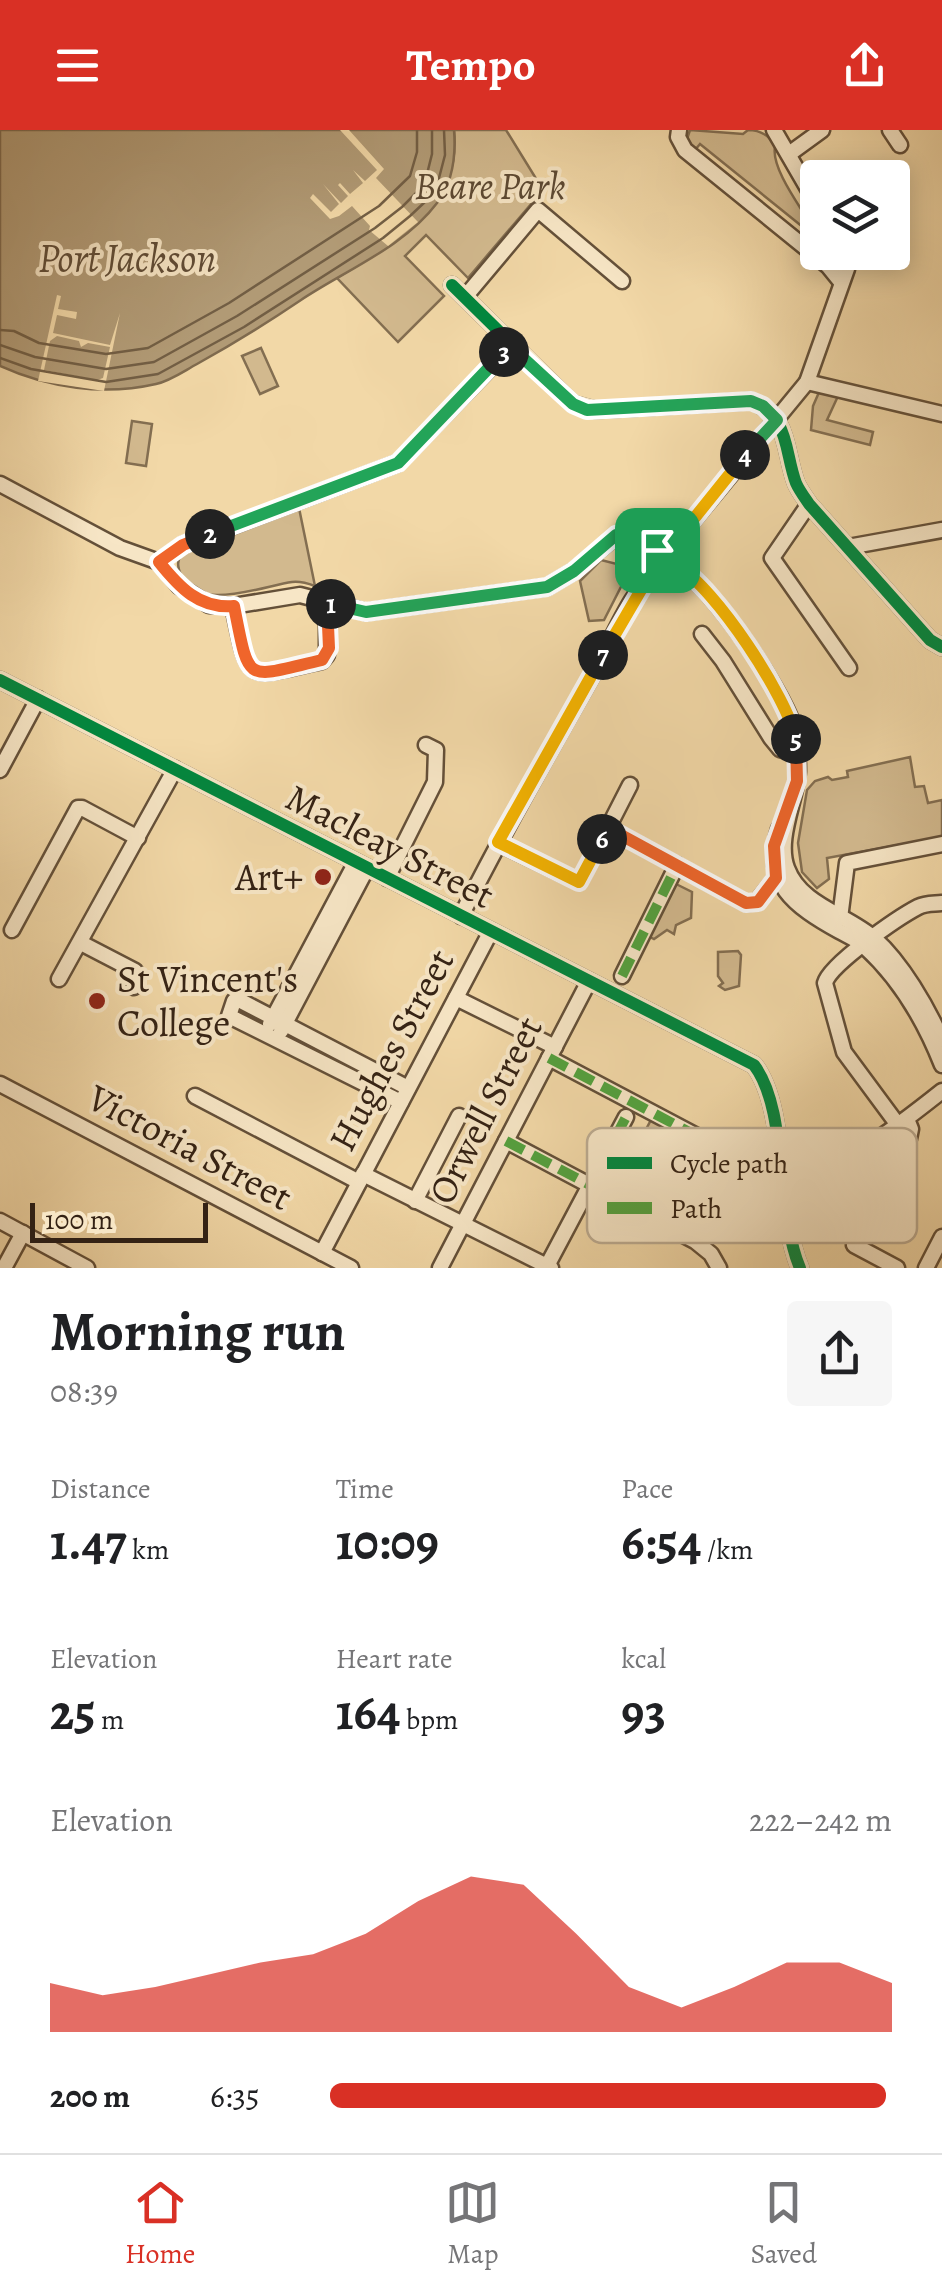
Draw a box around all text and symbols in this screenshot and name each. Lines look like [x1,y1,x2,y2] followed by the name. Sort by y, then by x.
[406,34,536,96] text: Tempo
[50,38,105,93] icon: menu
[837,38,892,93] icon: share
[414,160,566,212] park label: Beare Park
[800,160,910,270] map controls
[800,160,910,270] button: layers
[38,231,216,286] water label: Port Jackson
[479,327,529,377] pin: 3
[498,333,510,371] text: 3
[720,430,770,480] pin: 4
[738,436,752,474] text: 4
[615,508,700,593] pin
[185,509,235,559] pin: 2
[203,515,217,553] text: 2
[630,523,685,578] icon: arrive
[306,579,356,629] pin: 1
[326,585,336,623] text: 1
[578,630,628,680] pin: 7
[597,636,609,674] text: 7
[771,714,821,764] pin: 5
[790,720,802,758] text: 5
[277,771,503,921] street label: Macleay Street
[577,814,627,864] pin: 6
[595,820,609,858] text: 6
[234,851,303,903] place label: Art+
[312,866,334,888] marker: Art+
[316,940,466,1160] street label: Hughes Street
[117,953,298,1049] place label: St Vincent's College
[86,990,108,1012] marker: St Vincent's College
[415,1007,555,1213] street label: Orwell Street
[78,1071,301,1223] street label: Victoria Street
[587,1128,917,1243] legend
[670,1145,788,1183] text: Cycle path
[670,1190,722,1228] text: Path
[30,1198,208,1242] scale bar
[45,1201,113,1239] text: 100 m
[50,1294,345,1369] text: Morning run
[787,1301,892,1406] button: share
[50,1369,118,1413] text: 08:39
[50,1470,150,1508] text: Distance
[336,1470,394,1508] text: Time
[621,1470,673,1508] text: Pace
[50,1508,127,1576] text: 1.47
[336,1508,439,1576] text: 10:09
[621,1508,701,1576] text: 6:54
[127,1531,169,1569] text: km
[701,1531,753,1569] text: /km
[50,1640,157,1678] text: Elevation
[336,1640,453,1678] text: Heart rate
[621,1640,666,1678] text: kcal
[50,1678,96,1746] text: 25
[336,1678,400,1746] text: 164
[621,1678,666,1746] text: 93
[96,1701,124,1739] text: m
[400,1701,458,1739] text: bpm
[50,1798,173,1842] text: Elevation
[749,1798,892,1842] text: 222–242 m
[50,2074,130,2118] text: 200 m
[210,2074,259,2118] text: 6:35
[125,2175,195,2273] tab: Home
[445,2175,500,2273] tab: Map
[751,2175,817,2273] tab: Saved

